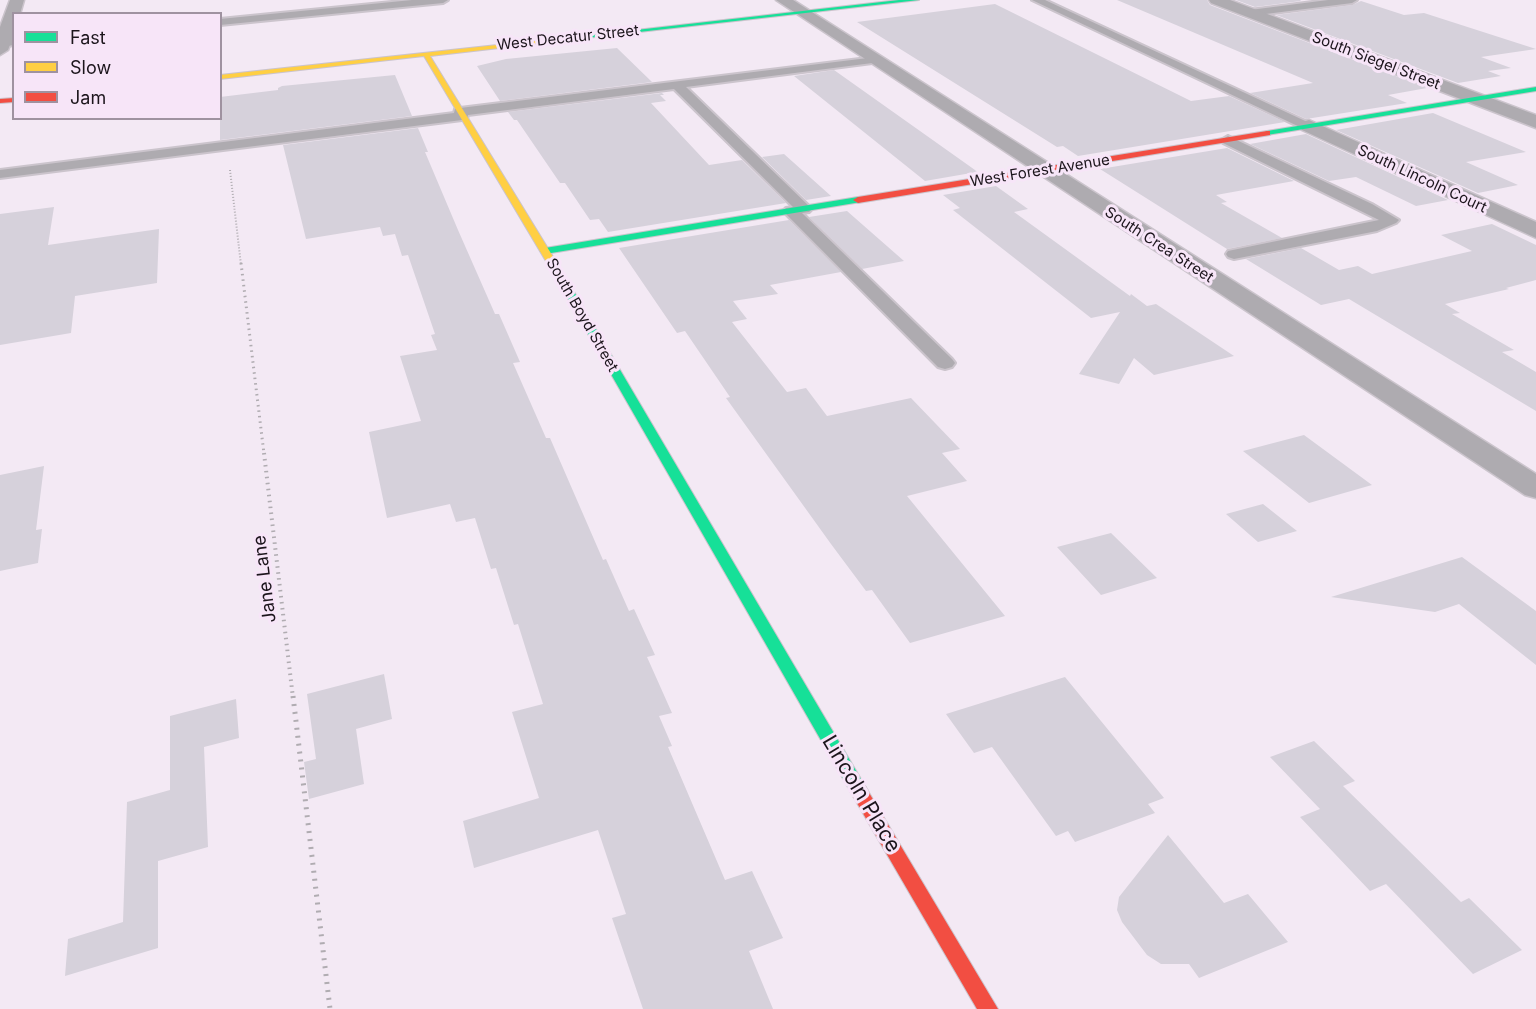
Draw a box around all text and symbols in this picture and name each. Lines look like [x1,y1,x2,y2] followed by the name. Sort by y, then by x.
[12,12,222,120] legend
[496,22,640,54] street label: West Decatur Street
[70,27,106,48] text: Fast
[1309,28,1443,94] street label: South Siegel Street
[70,57,111,78] text: Slow
[70,87,106,108] text: Jam
[1355,141,1489,217] street label: South Lincoln Court
[969,151,1111,191] street label: West Forest Avenue
[1101,203,1217,287] street label: South Crea Street
[542,255,622,375] street label: South Boyd Street
[249,534,281,624] street label: Jane Lane
[816,731,906,857] street label: Lincoln Place

